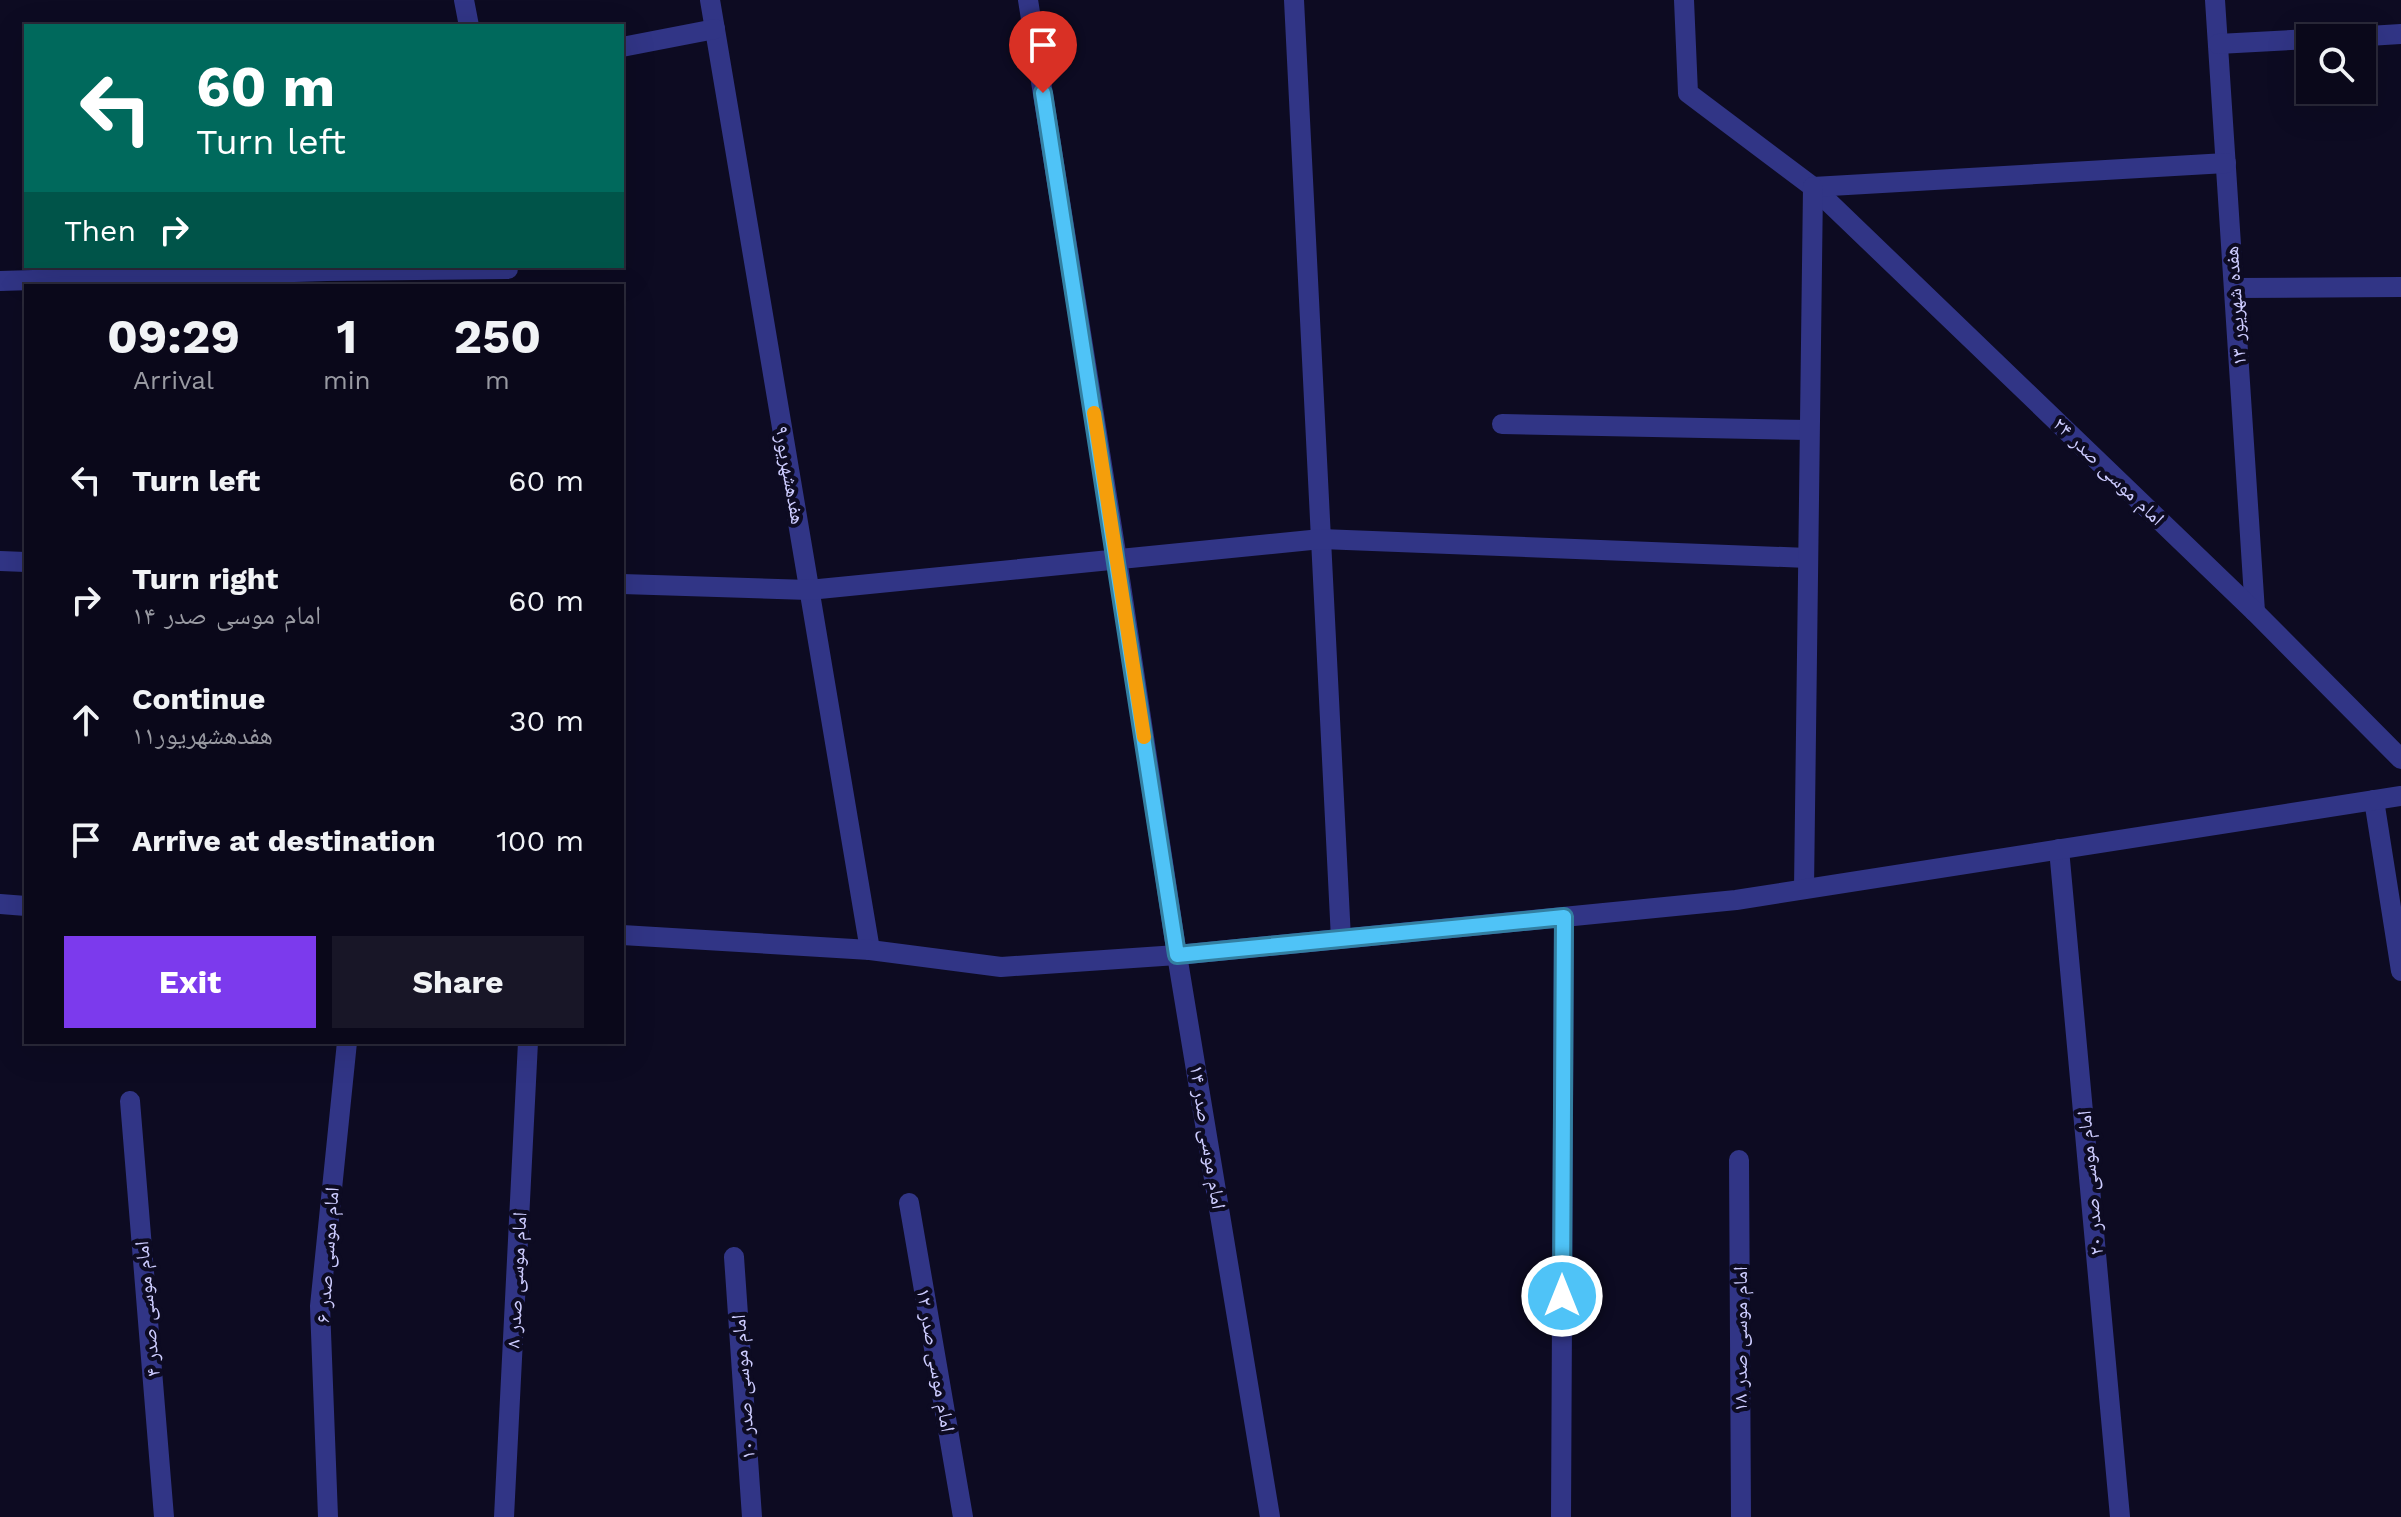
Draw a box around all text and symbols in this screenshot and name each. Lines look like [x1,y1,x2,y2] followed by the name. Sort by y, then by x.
[1009,11,1077,93] pin
[1021,23,1065,67] icon: arrive
[2296,24,2376,104] map controls
[2296,24,2376,104] button: search
[196,54,335,120] text: 60 m
[64,56,168,160] icon: left
[196,121,346,163] text: Turn left
[152,208,196,252] icon: right
[64,213,136,248] text: Then
[2219,245,2251,367] street label: هفده شهریور ۱۳
[107,308,240,365] text: 09:29
[336,308,357,365] text: 1
[454,308,541,365] text: 250
[133,365,214,395] text: Arrival
[323,365,371,395] text: min
[485,365,510,395] text: m
[2047,412,2170,532] street label: امام موسی صدر ۲۴
[770,424,810,526] street label: هفدهشهریور۹
[64,458,108,502] icon: left
[132,463,260,498] text: Turn left
[508,463,584,498] text: 60 m
[132,561,278,596] text: Turn right
[64,578,108,622] icon: right
[508,583,584,618] text: 60 m
[132,600,321,630] text: امام موسی صدر ۱۴
[132,681,265,716] text: Continue
[64,698,108,742] icon: ahead
[509,703,584,738] text: 30 m
[132,720,273,750] text: هفدهشهریور۱۱
[64,818,108,862] icon: arrive
[132,823,436,858] text: Arrive at destination
[496,823,584,858] text: 100 m
[64,936,316,1028] button: Exit
[332,936,584,1028] button: Share
[1183,1063,1231,1211] street label: امام موسی صدر ۱۴
[2072,1109,2110,1256] street label: امام موسی صدر ۲۰
[310,1186,346,1324] street label: امام موسی صدر ۶
[500,1211,534,1349] street label: امام موسی صدر ۸
[129,1240,167,1378] street label: امام موسی صدر ۴
[1520,1254,1604,1338] position arrow
[1728,1266,1754,1412] street label: امام موسی صدر ۱۸
[910,1286,960,1434] street label: امام موسی صدر ۱۲
[726,1313,762,1460] street label: امام موسی صدر ۱۰

